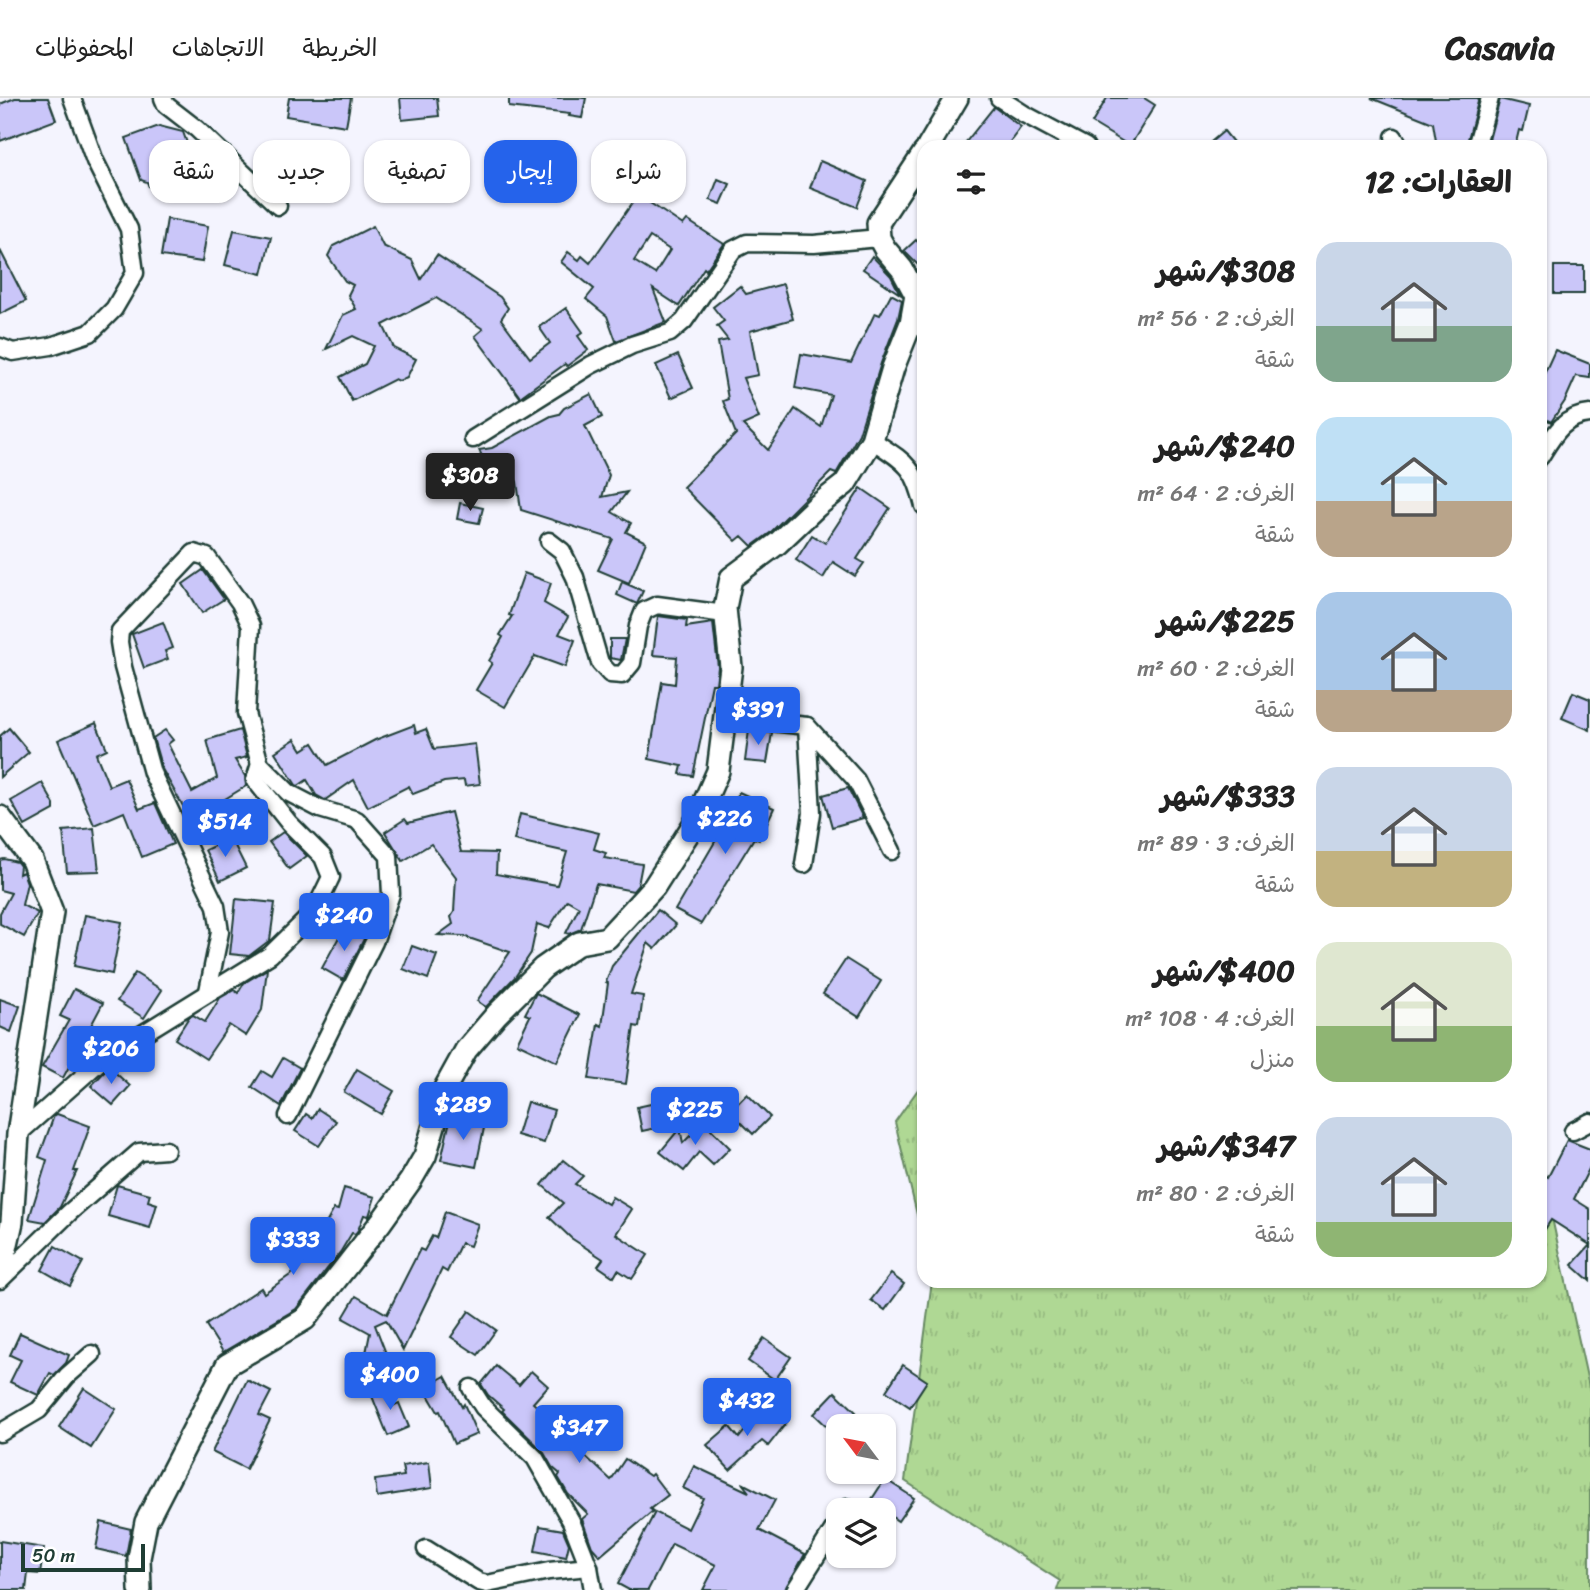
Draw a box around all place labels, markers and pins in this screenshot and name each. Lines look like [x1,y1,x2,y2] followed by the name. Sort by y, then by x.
[429,454,511,513] pin: $308
[717,688,799,747] pin: $391
[684,796,766,856] pin: $226
[184,800,266,859] pin: $514
[303,894,385,953] pin: $240
[70,1026,152,1086] pin: $206
[422,1082,504,1142] pin: $289
[654,1088,736,1147] pin: $225
[252,1218,334,1277] pin: $333
[349,1352,431,1412] pin: $400
[706,1378,788,1438] pin: $432
[538,1406,620,1465] pin: $347

